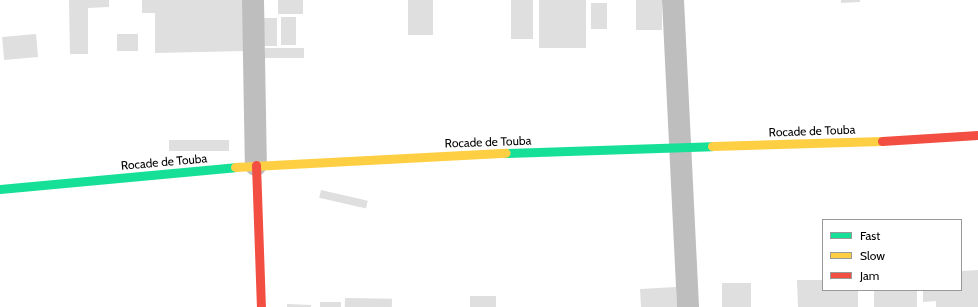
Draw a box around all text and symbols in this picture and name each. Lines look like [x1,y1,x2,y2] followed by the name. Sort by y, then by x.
[768,122,856,140] street label: Rocade de Touba
[444,133,532,151] street label: Rocade de Touba
[120,151,208,173] street label: Rocade de Touba
[822,219,962,291] legend
[860,228,880,243] text: Fast
[860,248,885,263] text: Slow
[860,268,879,283] text: Jam

